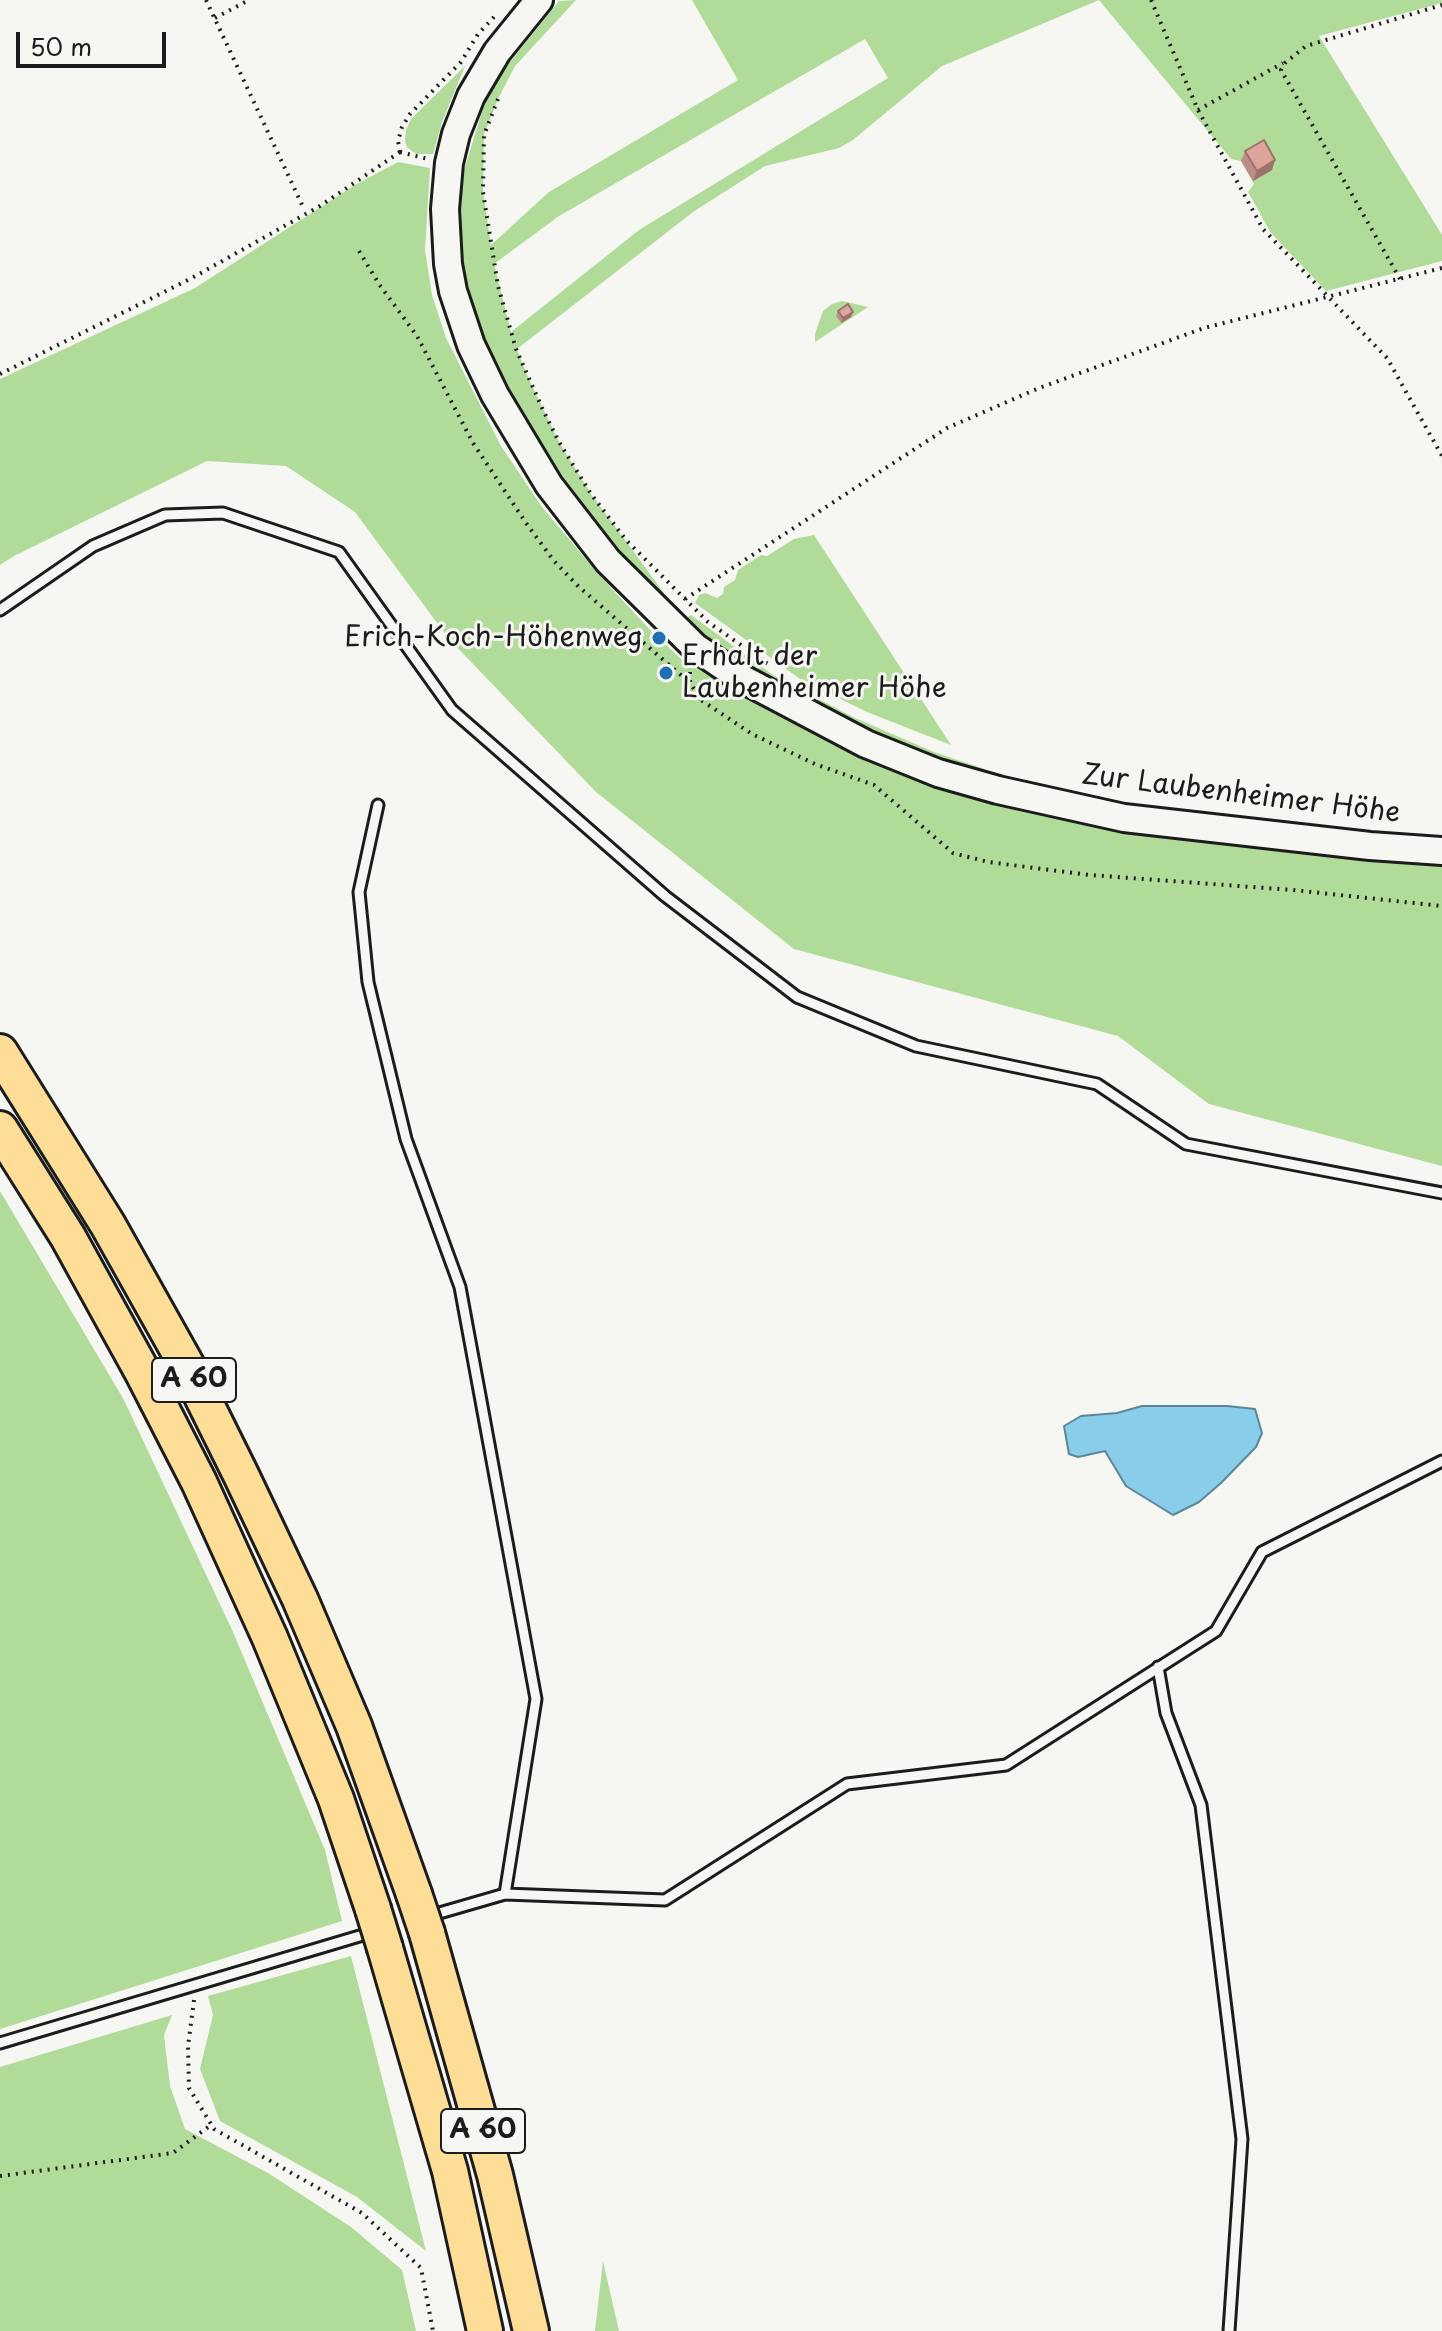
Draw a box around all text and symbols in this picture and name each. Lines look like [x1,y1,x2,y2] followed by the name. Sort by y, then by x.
[20,16,170,66] scale bar
[30,28,92,64] text: 50 m
[344,621,643,655] place label: Erich-Koch-Höhenweg
[650,629,668,647] marker: Erich-Koch-Höhenweg
[682,640,947,706] place label: Erhalt der Laubenheimer Höhe
[657,664,675,682] marker: Erhalt der Laubenheimer Höhe
[1080,759,1402,831] street label: Zur Laubenheimer Höhe
[152,1358,236,1402] road number: A 60
[441,2109,525,2153] road number: A 60

